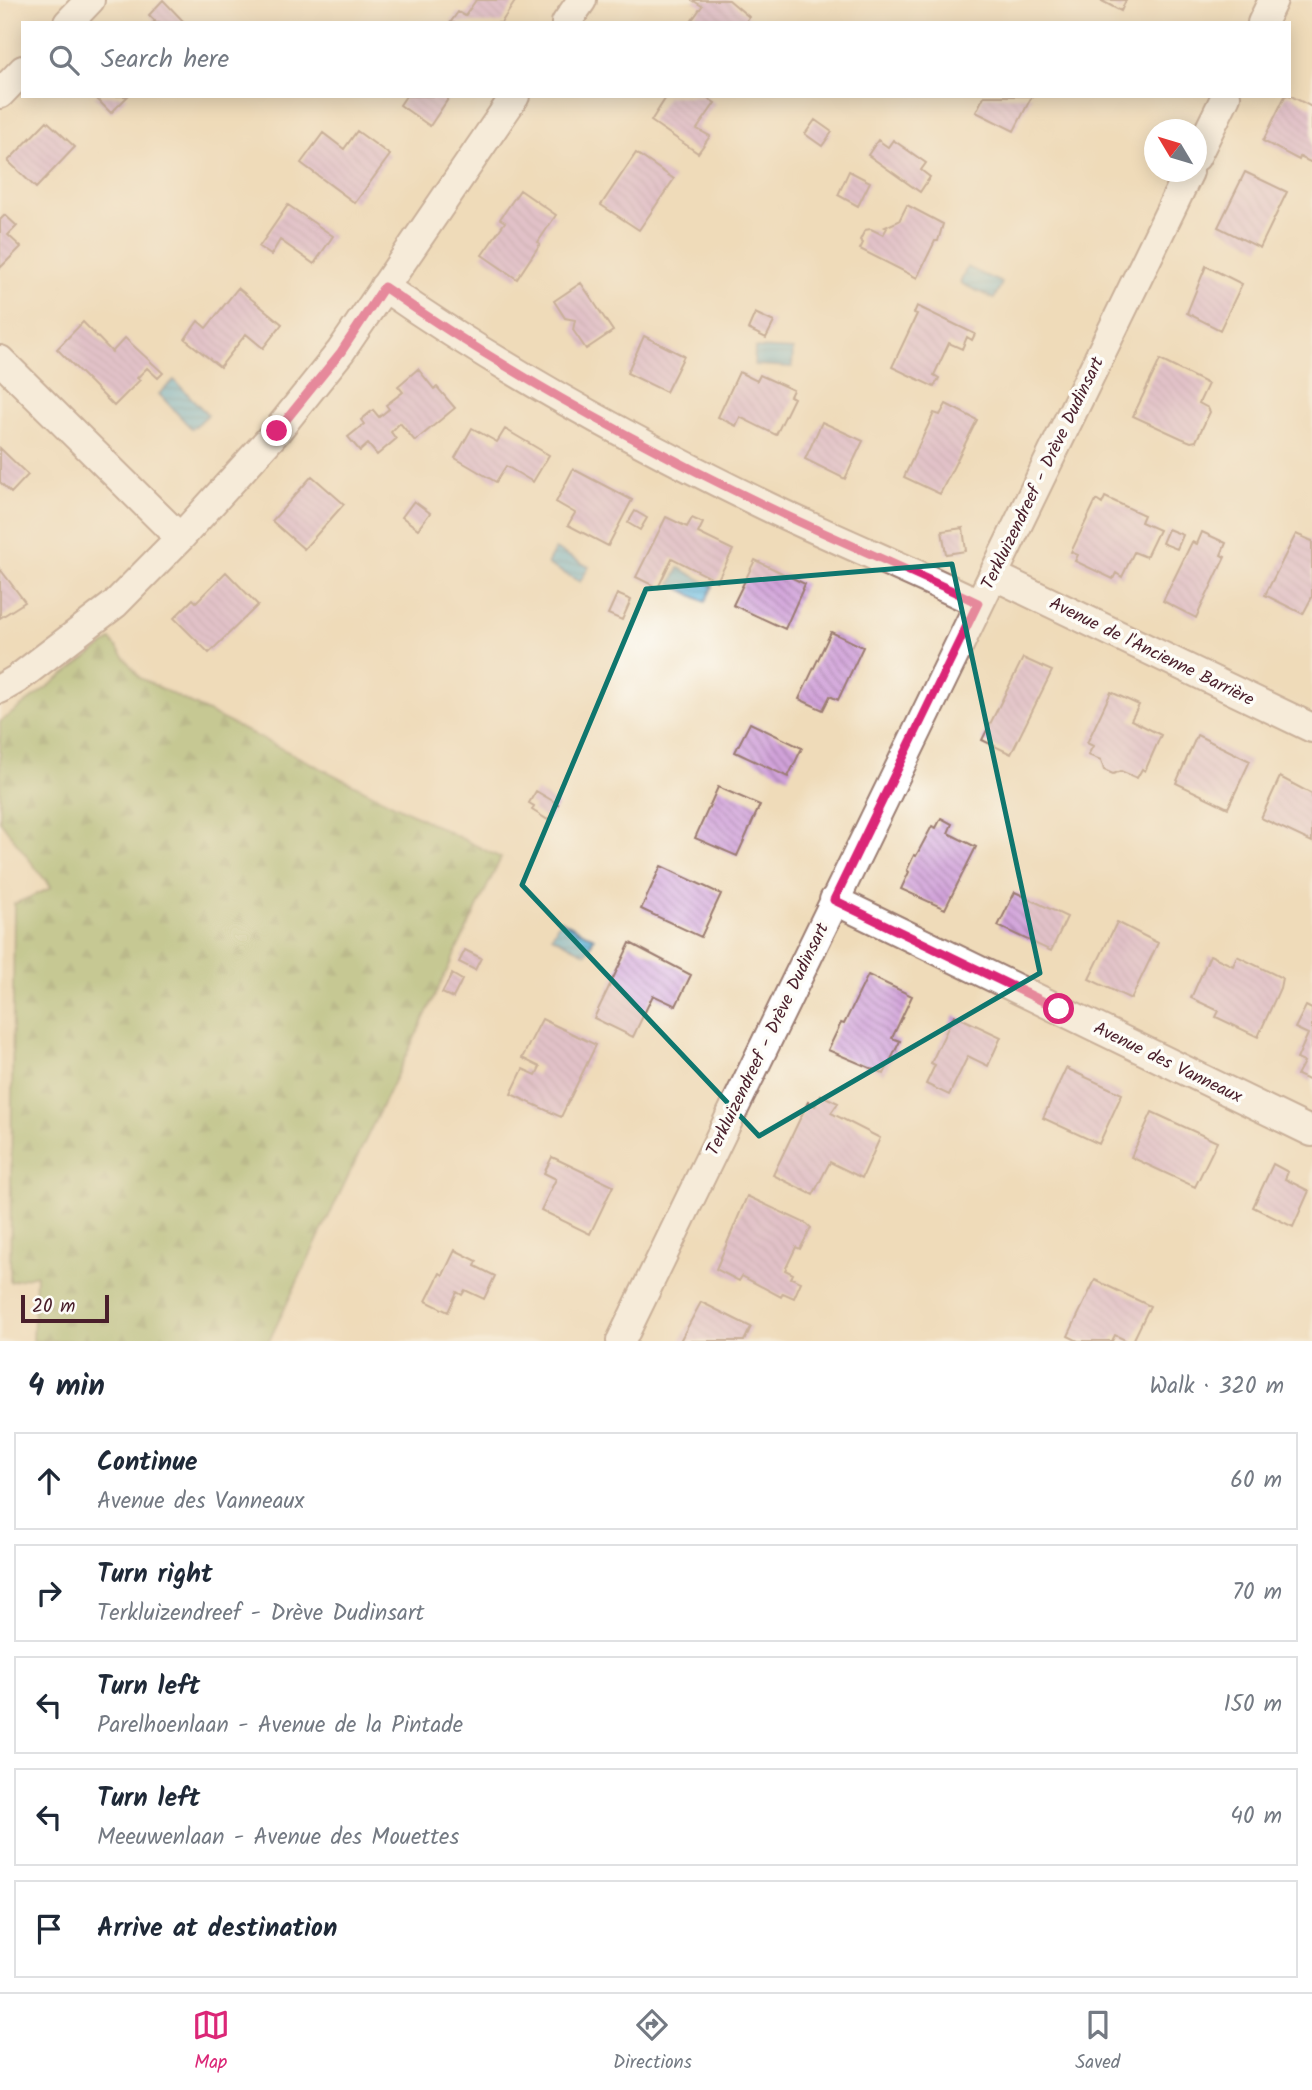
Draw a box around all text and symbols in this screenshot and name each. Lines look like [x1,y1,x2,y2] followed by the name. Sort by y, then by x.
[21,21,1291,98] search box
[101,39,229,81] text: Search here
[45,41,83,79] icon: search
[1144,119,1207,182] north arrow
[974,351,1113,595] street label: Terkluizendreef - Drève Dudinsart
[261,415,292,446] route end
[1044,590,1259,715] street label: Avenue de l'Ancienne Barrière
[699,917,838,1161] street label: Terkluizendreef - Drève Dudinsart
[1043,993,1074,1024] route start
[1088,1015,1247,1112] street label: Avenue des Vanneaux
[21,1292,108,1324] scale bar
[32,1292,75,1322] text: 20 m
[28,1363,105,1411] text: 4 min
[1149,1369,1284,1405] text: Walk · 320 m
[97,1442,198,1484] text: Continue
[30,1462,68,1500] icon: ahead
[1230,1463,1282,1499] text: 60 m
[97,1484,304,1520] text: Avenue des Vanneaux
[97,1554,213,1596] text: Turn right
[30,1574,68,1612] icon: right
[1232,1575,1282,1611] text: 70 m
[97,1596,424,1632] text: Terkluizendreef - Drève Dudinsart
[97,1666,200,1708] text: Turn left
[30,1686,68,1724] icon: left
[1223,1687,1282,1723] text: 150 m
[97,1708,463,1744] text: Parelhoenlaan - Avenue de la Pintade
[97,1778,200,1820] text: Turn left
[30,1798,68,1836] icon: left
[1230,1799,1282,1835] text: 40 m
[97,1820,459,1856] text: Meeuwenlaan - Avenue des Mouettes
[97,1908,337,1950] text: Arrive at destination
[30,1910,68,1948] icon: arrive
[192,2006,230,2078] tab: Map
[613,2006,692,2078] tab: Directions
[1075,2006,1120,2078] tab: Saved

